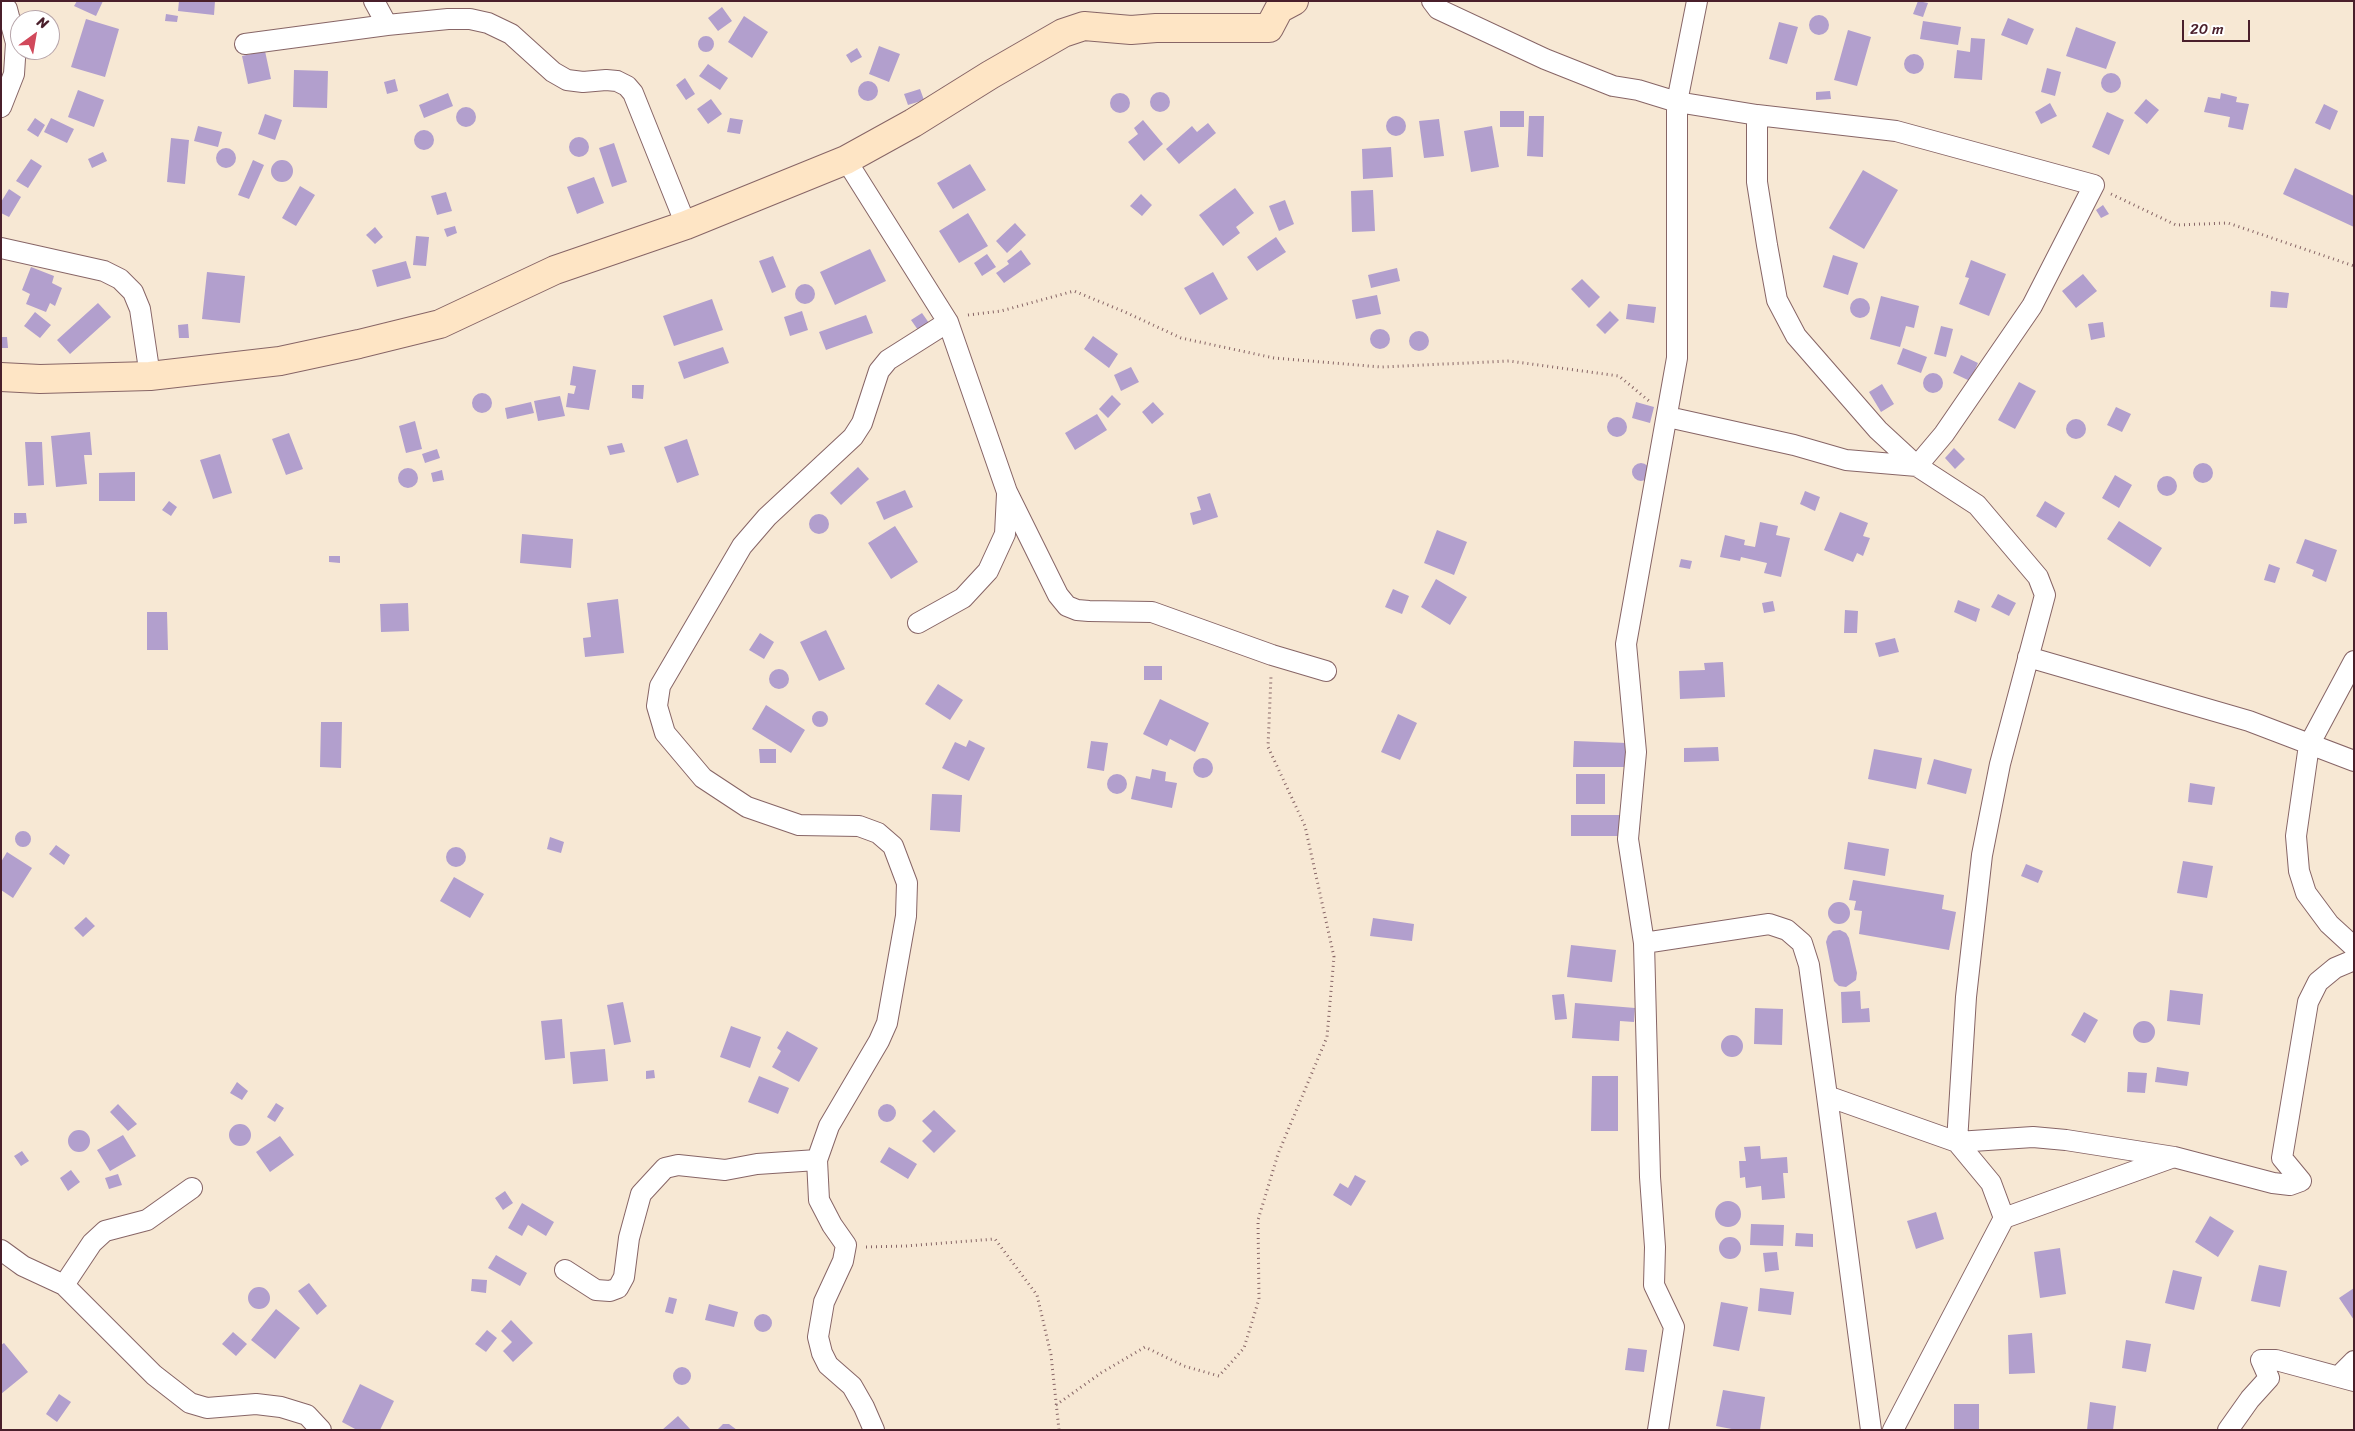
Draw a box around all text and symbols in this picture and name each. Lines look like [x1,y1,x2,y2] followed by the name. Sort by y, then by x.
[10,10,60,60] north arrow
[32,10,53,36] text: N
[2185,10,2252,42] scale bar
[2190,16,2224,42] text: 20 m

